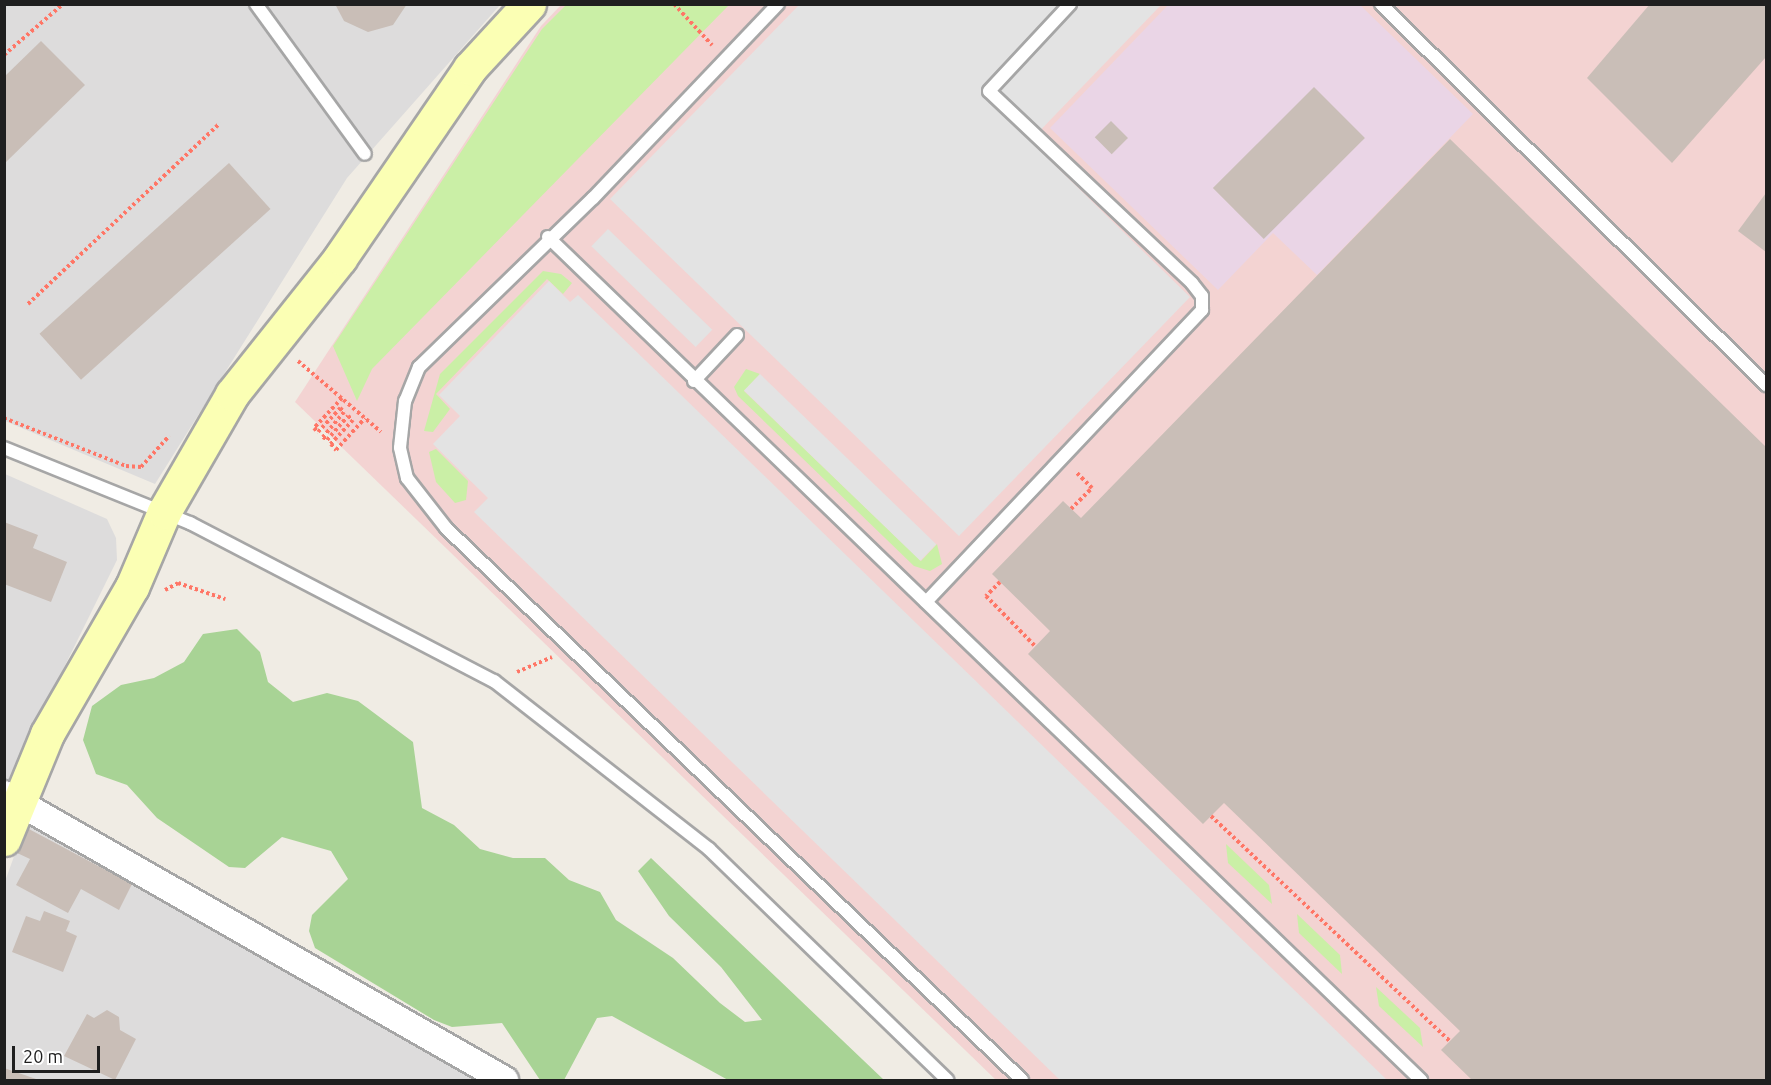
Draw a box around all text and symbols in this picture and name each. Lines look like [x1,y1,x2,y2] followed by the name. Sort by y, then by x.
[15,1034,104,1072] scale bar
[23,1046,63,1066] text: 20 m

